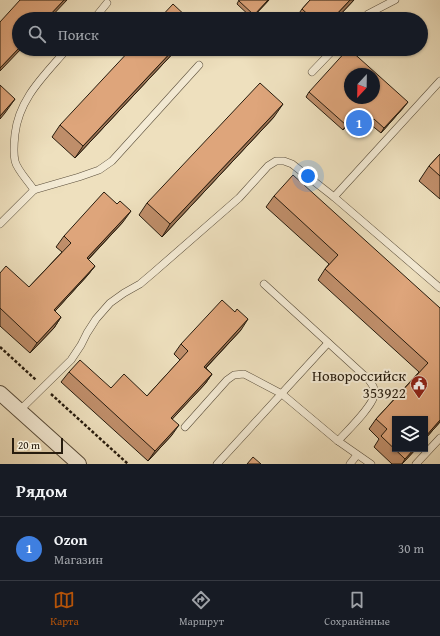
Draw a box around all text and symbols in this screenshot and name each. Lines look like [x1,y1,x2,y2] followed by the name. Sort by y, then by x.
[12,12,428,56] search box
[26,23,48,45] icon: search
[58,24,99,45] text: Поиск
[344,68,380,104] north arrow
[346,108,372,138] pin: 1
[298,166,318,186] your location
[312,365,406,403] place label: Новороссийск 353922
[409,374,429,399] public building icon: Новороссийск 353922
[392,416,428,452] map controls
[392,416,428,452] button: layers
[12,436,63,455] scale bar
[18,437,40,453] text: 20 m
[16,478,67,503] text: Рядом
[54,529,87,550] text: Ozon
[26,539,32,558] text: 1
[398,539,424,558] text: 30 m
[54,550,103,569] text: Магазин
[50,589,79,629] tab: Карта
[179,589,224,629] tab: Маршрут
[324,589,390,629] tab: Сохранённые

